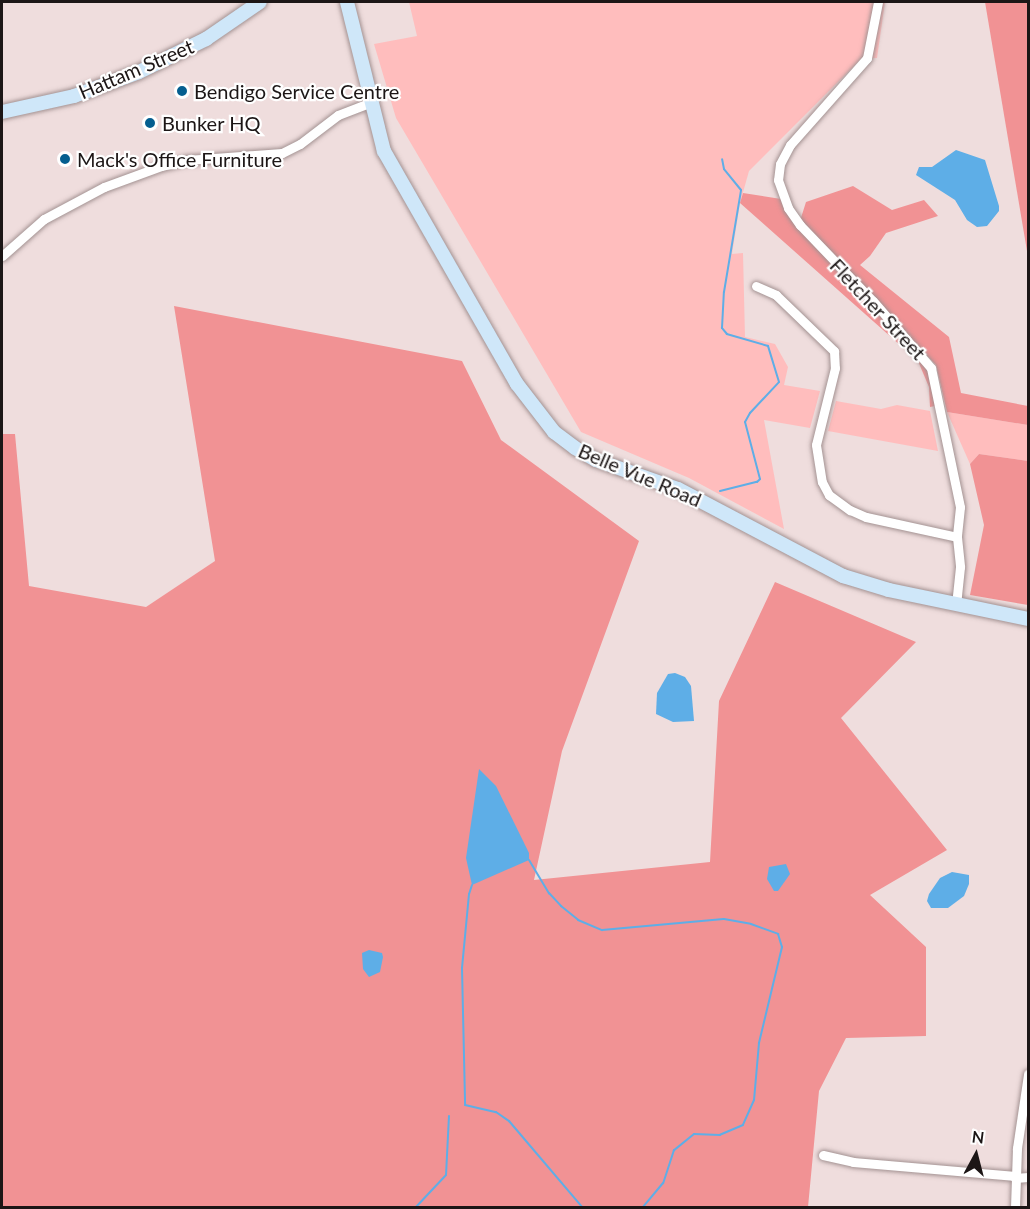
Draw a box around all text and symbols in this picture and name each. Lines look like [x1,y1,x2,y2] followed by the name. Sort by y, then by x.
[75,34,197,104] street label: Hattam Street
[194,79,399,103] place label: Bendigo Service Centre
[175,84,189,98] marker: Bendigo Service Centre
[162,111,261,135] place label: Bunker HQ
[143,116,157,130] marker: Bunker HQ
[77,147,282,171] place label: Mack's Office Furniture
[58,152,72,166] marker: Mack's Office Furniture
[825,253,931,365] street label: Fletcher Street
[574,438,706,512] street label: Belle Vue Road
[946,1125,1006,1185] north arrow
[971,1126,986,1147] text: N

